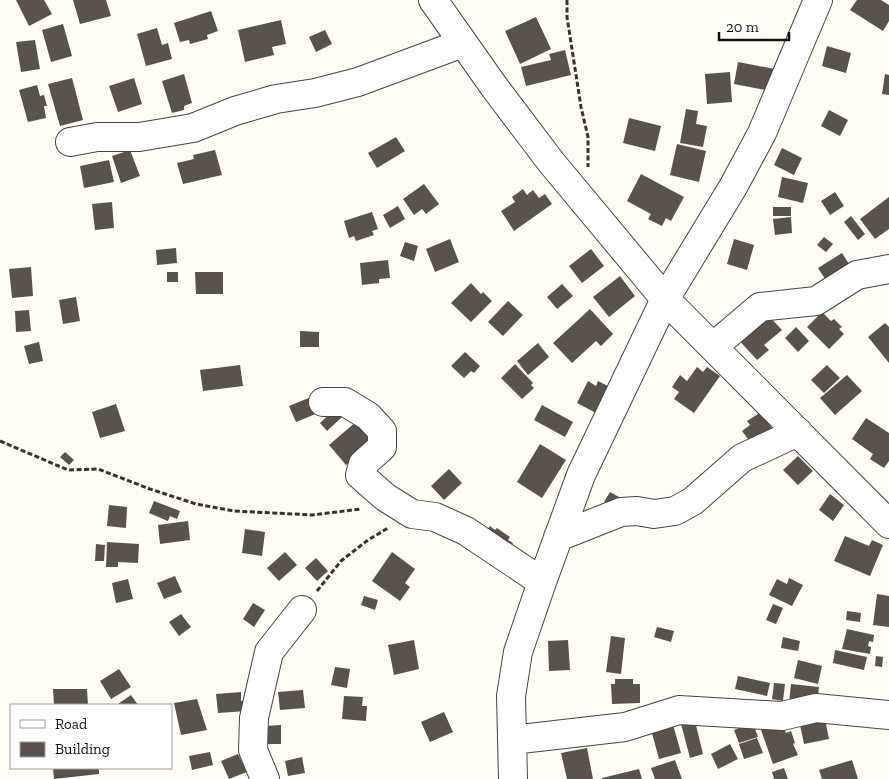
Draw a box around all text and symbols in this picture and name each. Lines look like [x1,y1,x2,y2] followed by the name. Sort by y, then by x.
[719,10,789,42] scale bar
[726,18,759,36] text: 20 m
[10,704,172,769] legend
[55,715,88,733] text: Road
[55,740,110,758] text: Building

